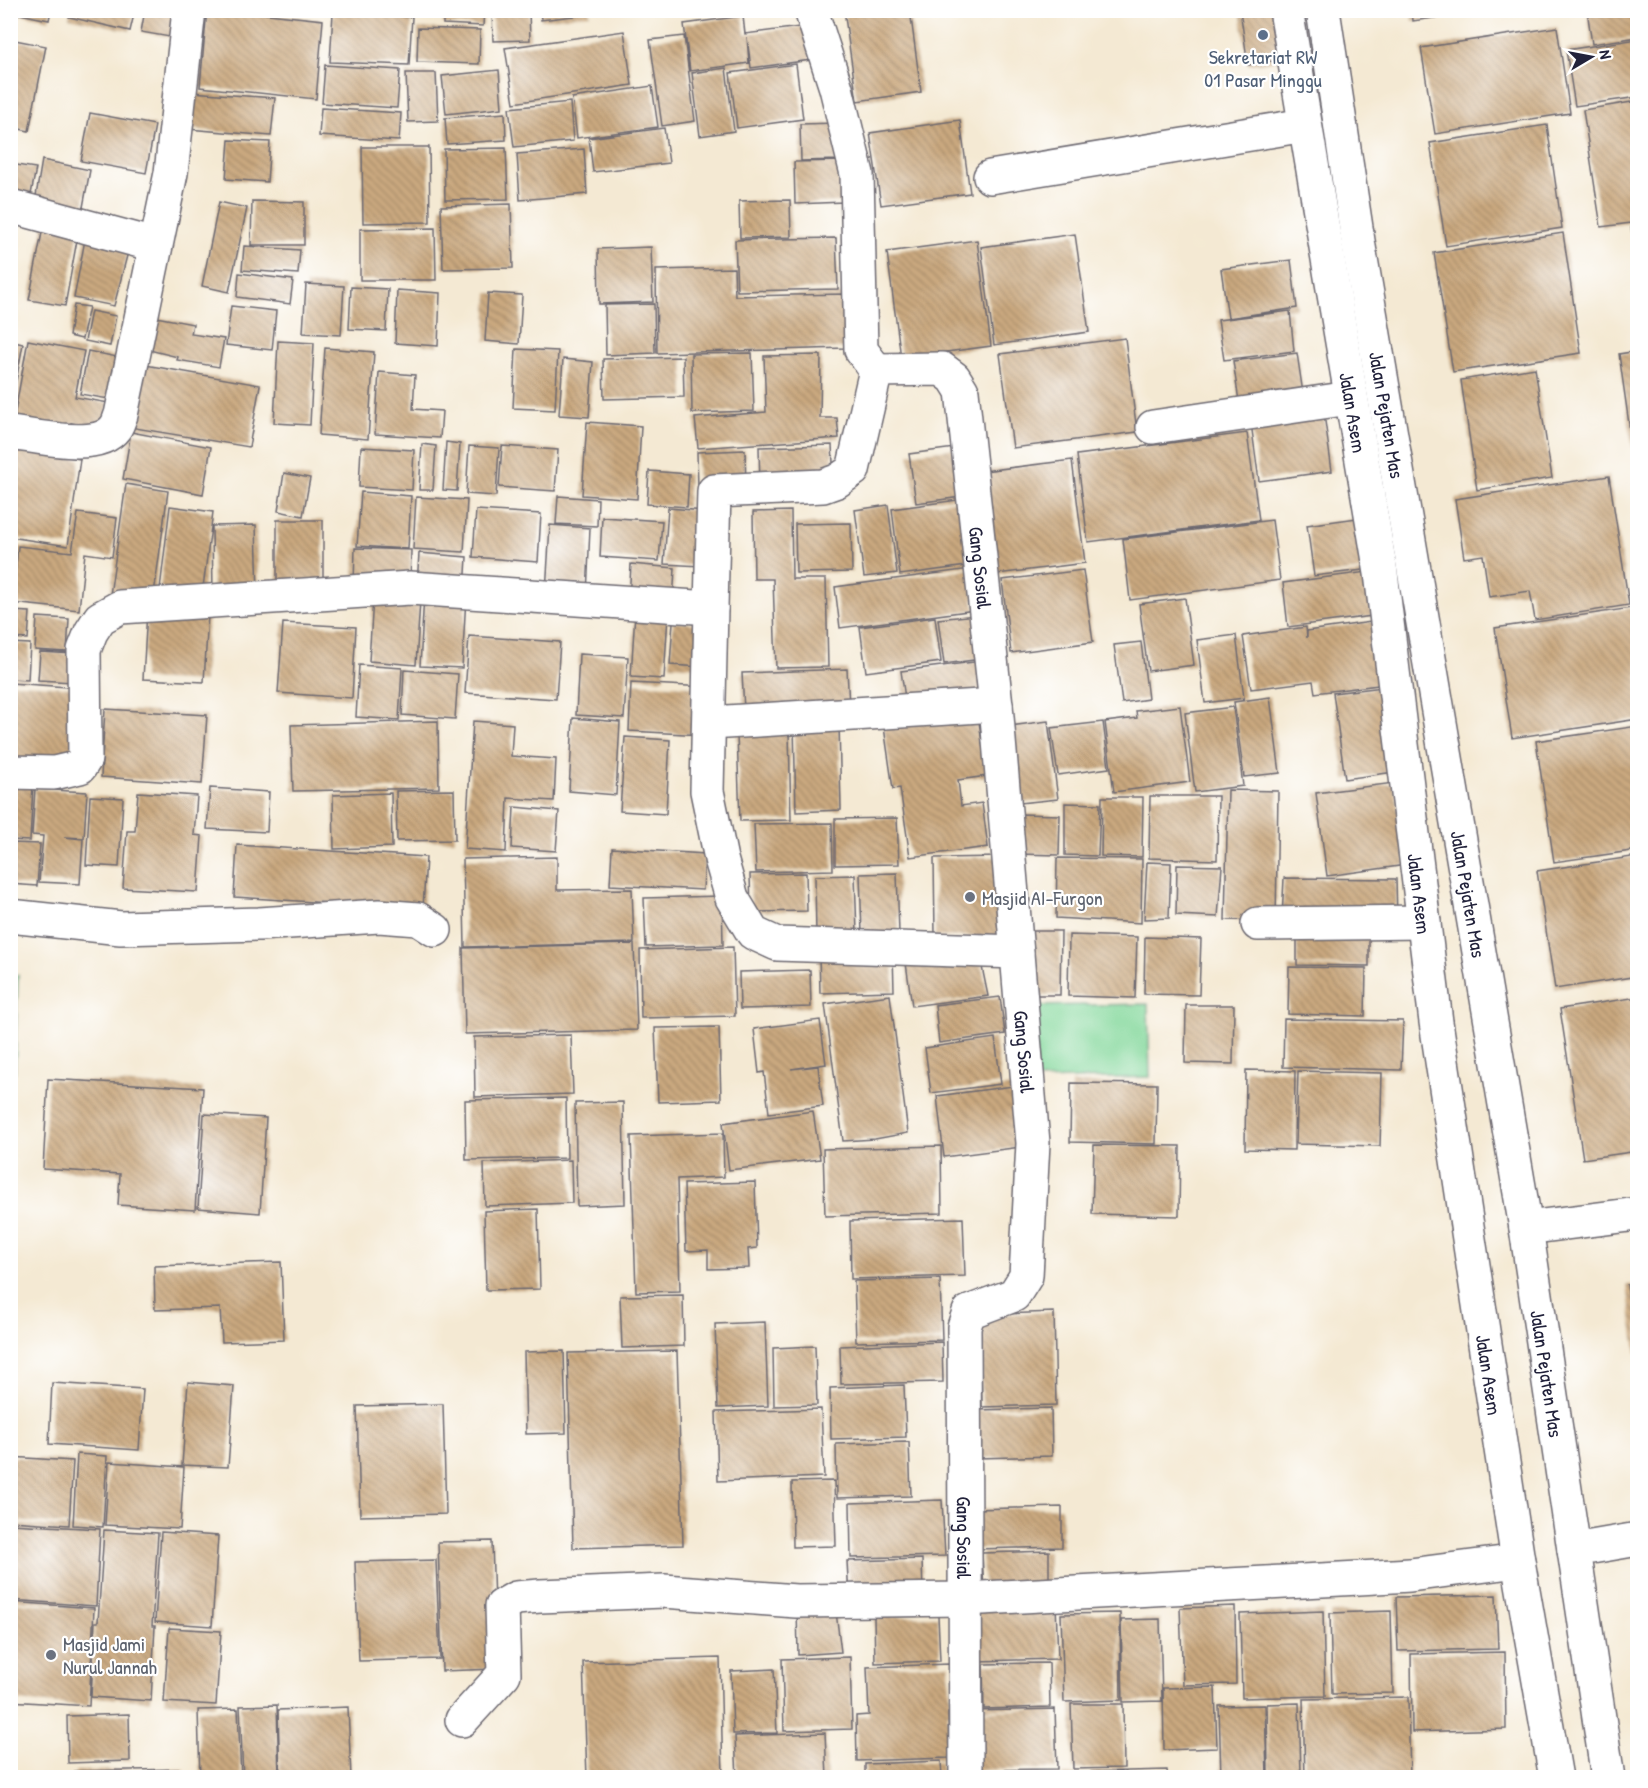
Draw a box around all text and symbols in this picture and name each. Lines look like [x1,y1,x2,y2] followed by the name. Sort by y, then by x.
[1561,27,1621,87] north arrow
[1256,28,1270,42] marker: Sekretariat RW 01 Pasar Minggu
[1204,43,1322,93] place label: Sekretariat RW 01 Pasar Minggu
[1594,48,1617,61] text: N
[1364,349,1412,481] street label: Jalan Pejaten Mas
[1334,370,1374,455] street label: Jalan Asem
[963,525,999,611] street label: Gang Sosial
[1445,829,1493,960] street label: Jalan Pejaten Mas
[1402,852,1439,936] street label: Jalan Asem
[982,884,1103,911] place label: Masjid AI-Furgon
[963,890,977,904] marker: Masjid AI-Furgon
[1008,1009,1042,1095] street label: Gang Sosial
[1525,1308,1571,1439] street label: Jalan Pejaten Mas
[1470,1332,1509,1417] street label: Jalan Asem
[951,1496,979,1580] street label: Gang Sosial
[63,1630,157,1680] place label: Masjid Jami Nurul Jannah
[44,1648,58,1662] marker: Masjid Jami Nurul Jannah

